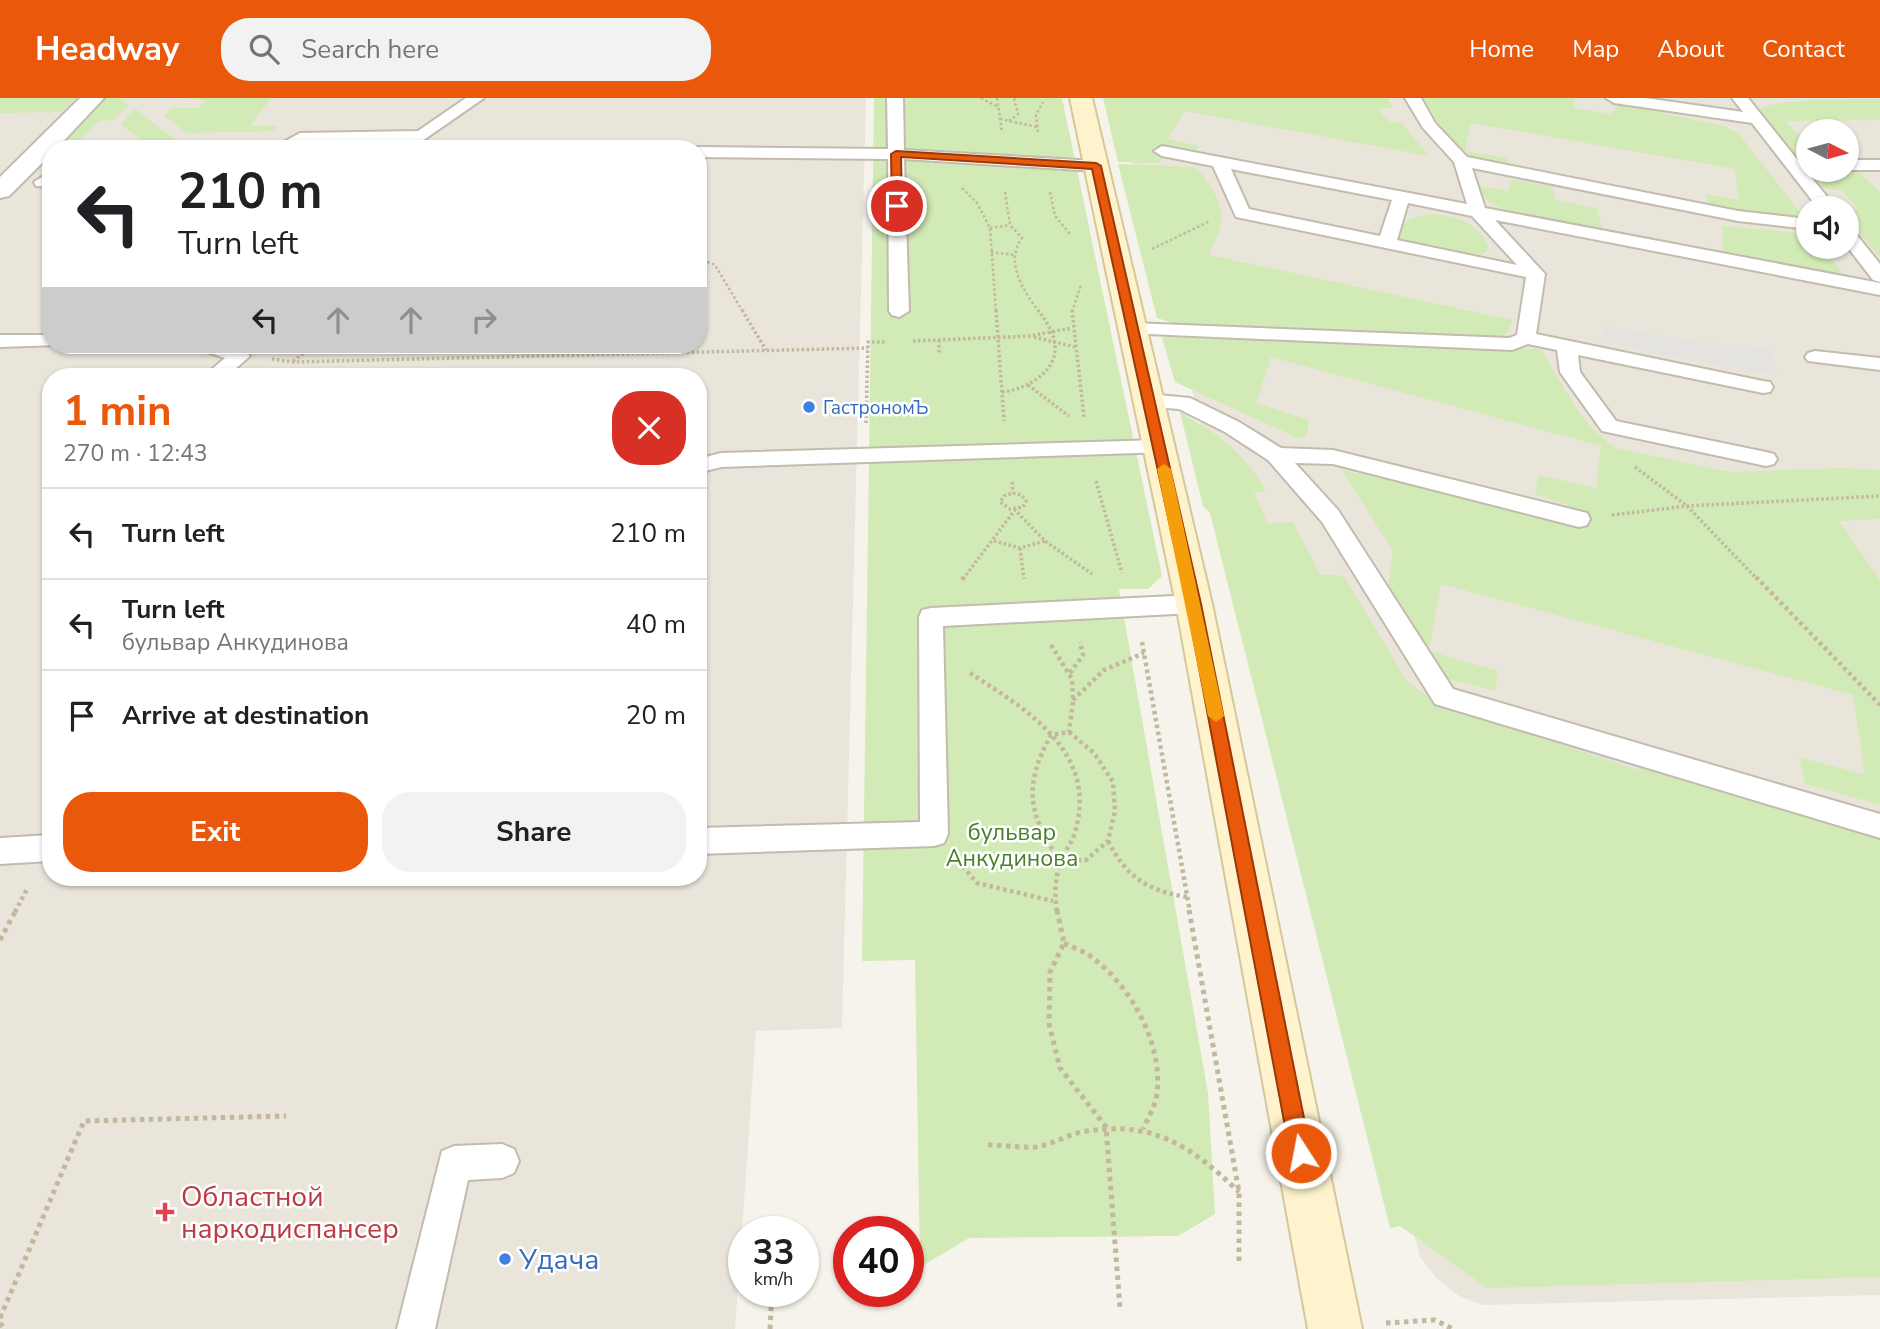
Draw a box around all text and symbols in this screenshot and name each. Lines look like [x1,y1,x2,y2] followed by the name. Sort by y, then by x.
[221,18,711,81] search box
[35,27,179,72] text: Headway
[245,30,283,68] icon: search
[301,32,439,67] text: Search here
[1469,33,1534,65] text: Home
[1572,33,1619,65] text: Map
[1657,33,1724,65] text: About
[1762,33,1845,65] text: Contact
[1796,119,1858,182] north arrow
[1796,119,1859,259] map controls
[178,158,322,225] text: 210 m
[63,168,154,259] icon: left
[867,176,927,236] pin
[878,187,916,225] icon: arrive
[1796,196,1859,259] button: sound
[178,222,298,265] text: Turn left
[246,301,284,339] icon: left
[319,301,357,339] icon: ahead
[392,301,430,339] icon: ahead
[465,301,503,339] icon: right
[63,383,172,440] text: 1 min
[612,391,686,465] button: close
[823,395,929,421] place label: ГастрономЪ
[801,399,817,415] marker: ГастрономЪ
[63,438,208,469] text: 270 m · 12:43
[63,515,101,553] icon: left
[122,516,225,551] text: Turn left
[610,516,686,551] text: 210 m
[122,592,225,627] text: Turn left
[63,606,101,644] icon: left
[626,607,686,642] text: 40 m
[122,627,349,658] text: бульвар Анкудинова
[63,697,101,735] icon: arrive
[122,698,369,733] text: Arrive at destination
[626,698,686,733] text: 20 m
[63,792,368,872] button: Exit
[382,792,686,872] button: Share
[946,817,1078,874] park label: бульвар Анкудинова
[1264,1116,1338,1190] position arrow
[181,1178,399,1248] place label: Областной наркодиспансер
[155,1202,175,1222] marker: Областной наркодиспансер
[833,1216,924,1307] speed limit sign: 40
[752,1229,795,1276] text: 33
[518,1241,599,1279] place label: Удача
[497,1251,513,1267] marker: Удача
[754,1267,793,1291] text: km/h

